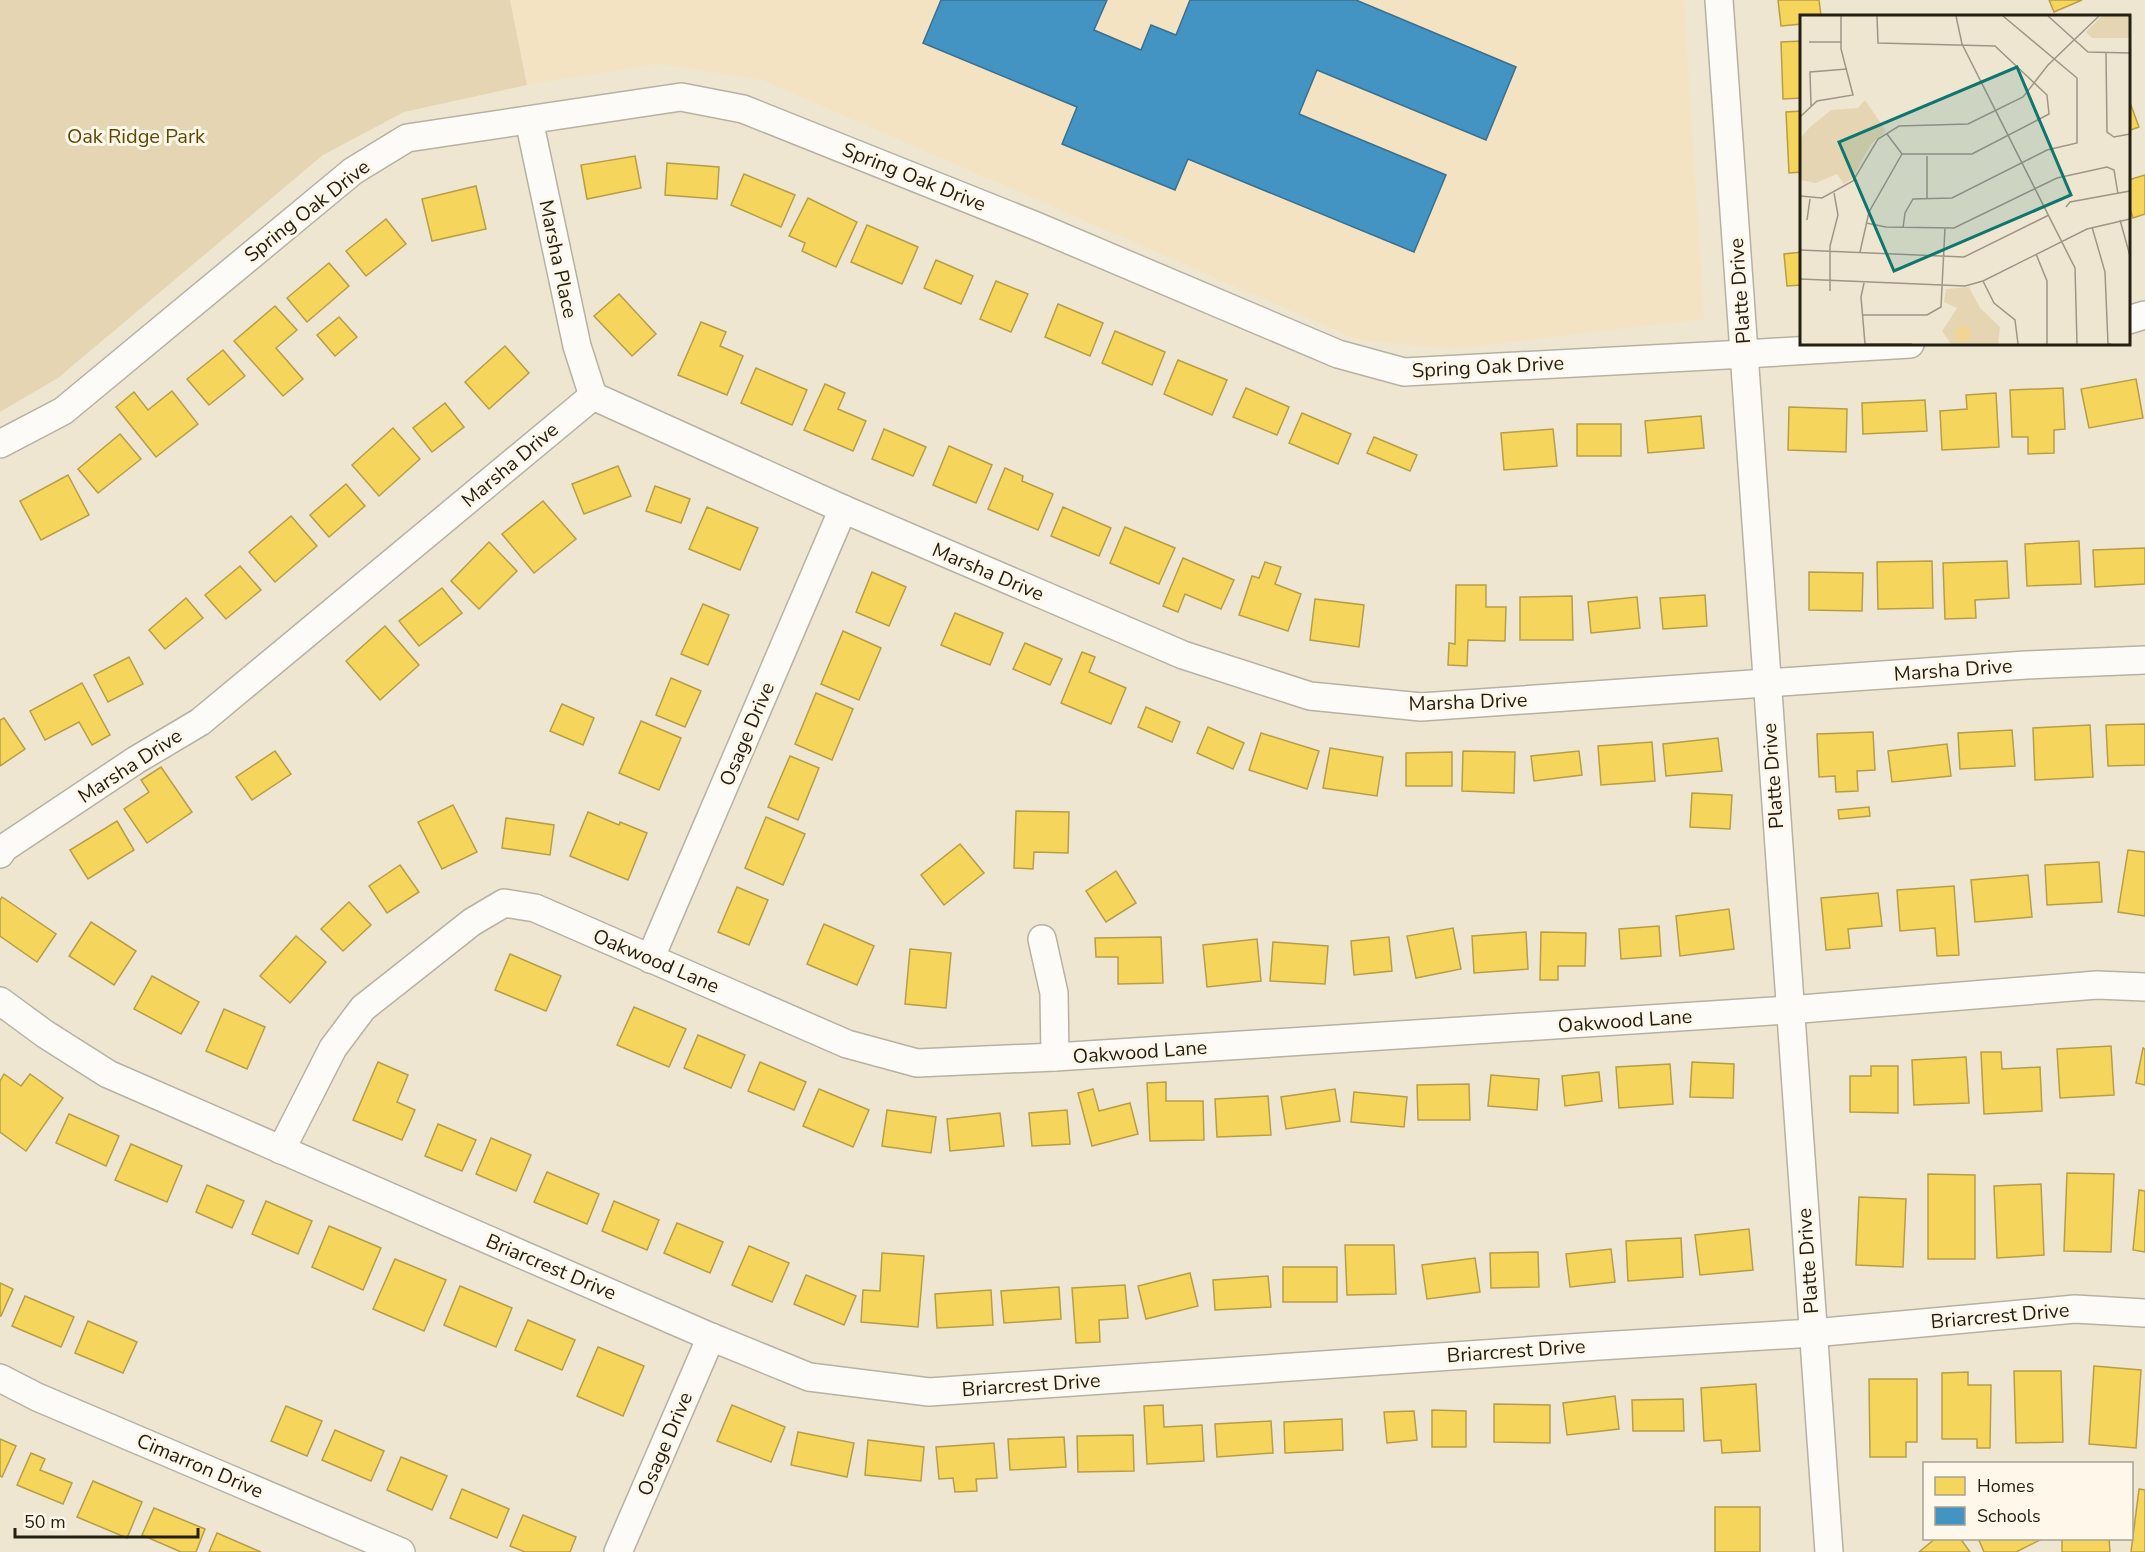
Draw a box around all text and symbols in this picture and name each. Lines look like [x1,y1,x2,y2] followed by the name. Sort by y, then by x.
[1800,15,2130,345] inset map
[67,123,206,150] park label: Oak Ridge Park
[838,136,990,218] street label: Spring Oak Drive
[239,153,375,269] street label: Spring Oak Drive
[532,197,584,321] street label: Marsha Place
[1723,237,1757,345] street label: Platte Drive
[1411,350,1565,384] street label: Spring Oak Drive
[456,416,564,514] street label: Marsha Drive
[928,536,1048,608] street label: Marsha Drive
[1893,652,2013,688] street label: Marsha Drive
[713,678,781,790] street label: Osage Drive
[1408,686,1528,718] street label: Marsha Drive
[73,722,187,810] street label: Marsha Drive
[1756,722,1790,830] street label: Platte Drive
[589,922,723,1000] street label: Oakwood Lane
[1557,1003,1693,1039] street label: Oakwood Lane
[1072,1034,1208,1070] street label: Oakwood Lane
[1791,1207,1825,1315] street label: Platte Drive
[482,1227,620,1307] street label: Briarcrest Drive
[1930,1296,2070,1336] street label: Briarcrest Drive
[1446,1333,1586,1369] street label: Briarcrest Drive
[961,1367,1101,1403] street label: Briarcrest Drive
[631,1388,699,1500] street label: Osage Drive
[133,1427,267,1505] street label: Cimarron Drive
[1923,1462,2133,1540] legend
[1977,1474,2034,1498] text: Homes
[15,1501,198,1539] scale bar
[1977,1504,2041,1528] text: Schools
[24,1510,66,1534] text: 50 m

